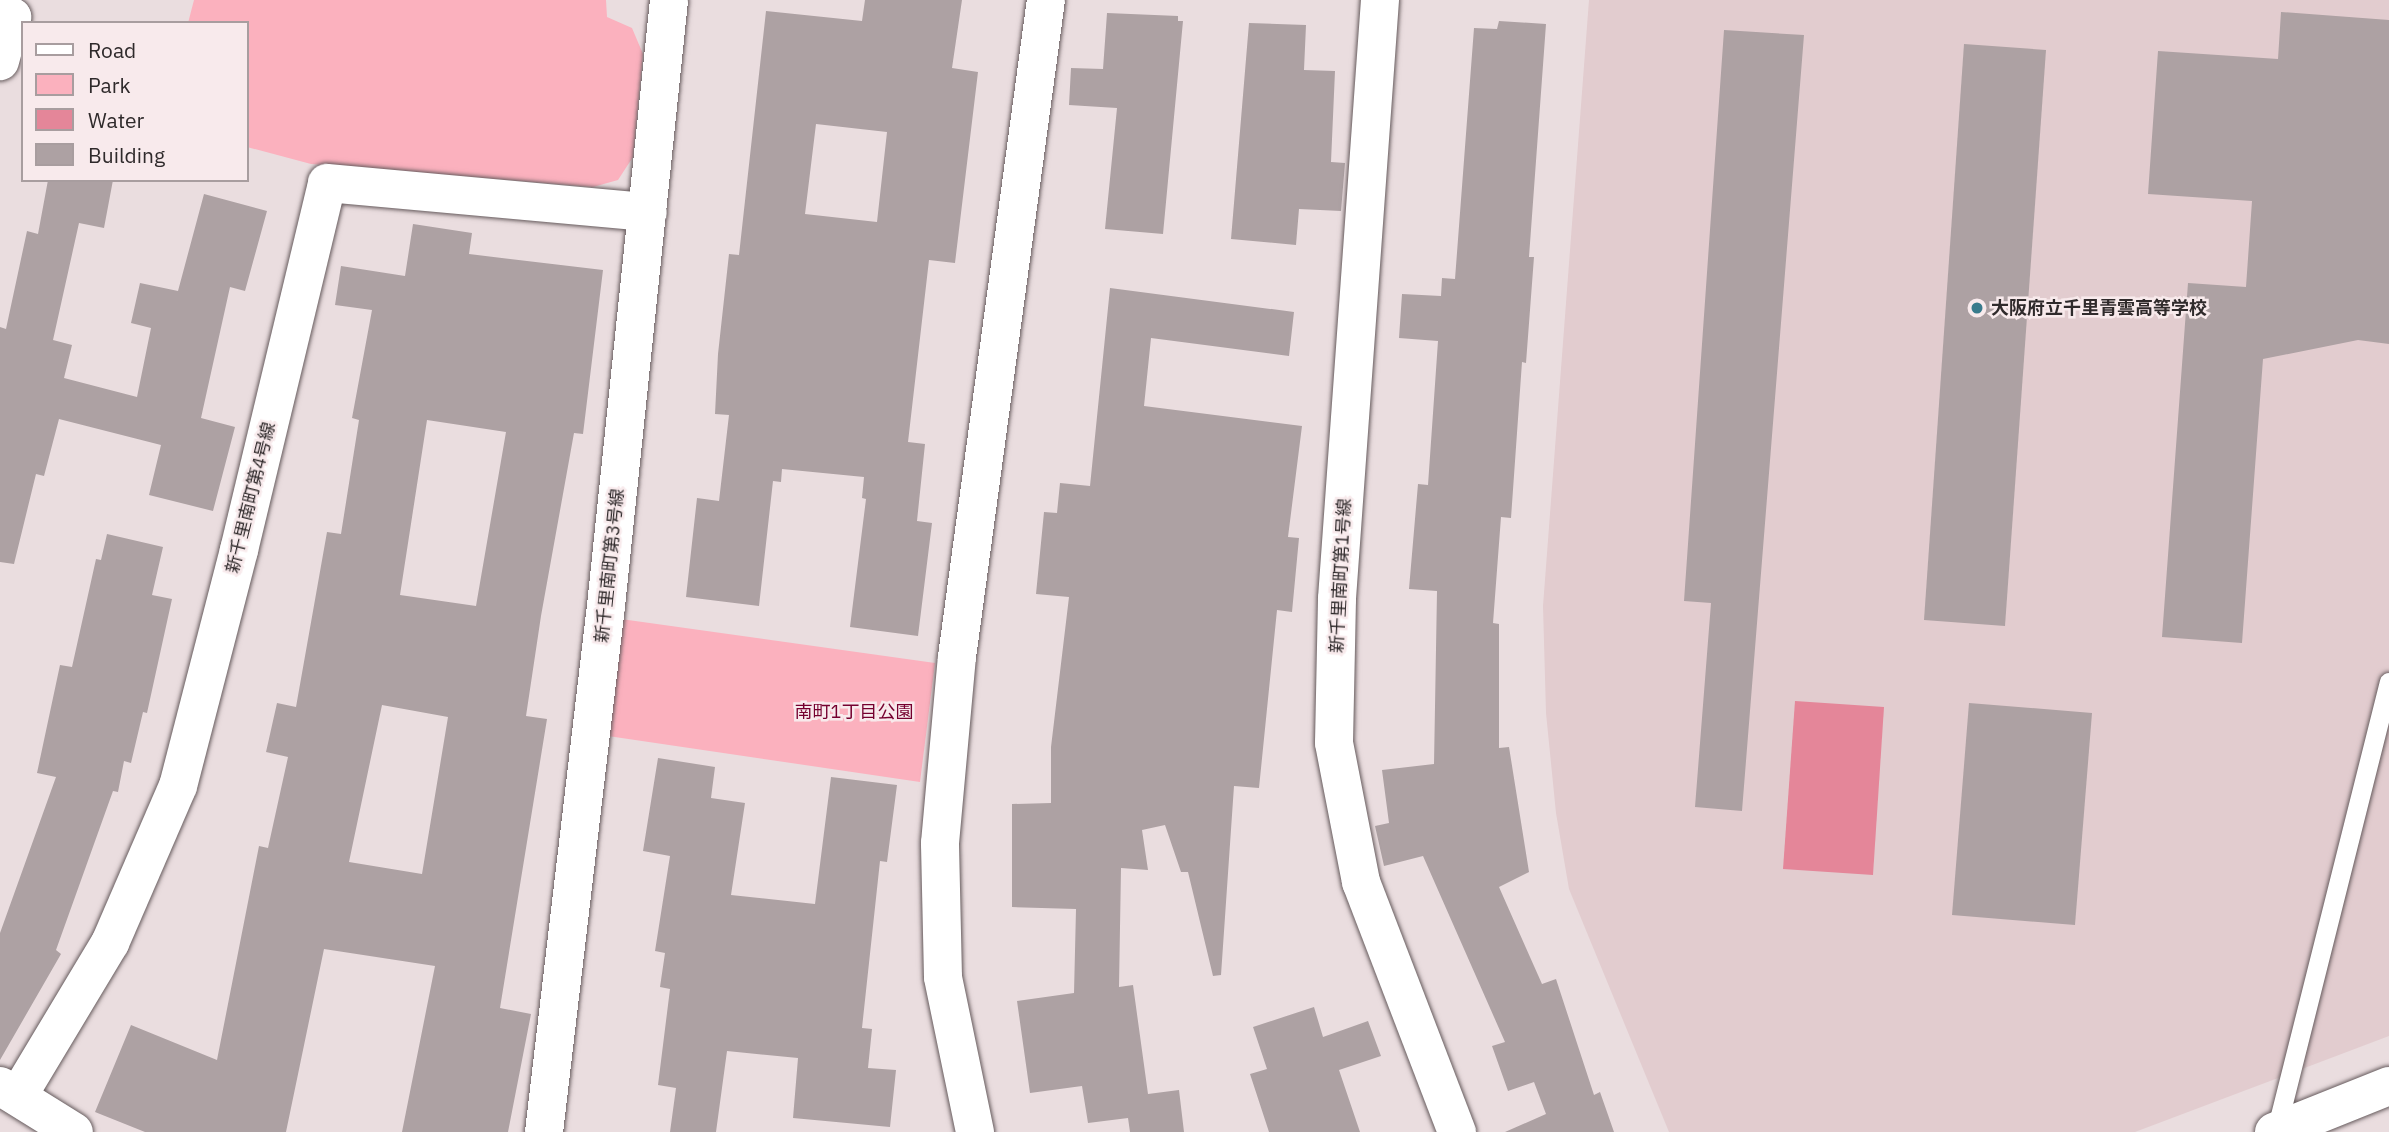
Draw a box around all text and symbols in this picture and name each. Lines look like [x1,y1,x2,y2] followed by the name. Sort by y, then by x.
[21,21,248,182] legend
[88,36,136,64] text: Road
[88,71,131,99] text: Park
[88,106,144,134] text: Water
[88,141,165,169] text: Building
[1991,297,2207,319] place label: 大阪府立千里青雲高等学校
[1969,300,1985,316] marker: 大阪府立千里青雲高等学校
[222,420,280,576] street label: 新千里南町第4号線
[591,488,629,644] street label: 新千里南町第3号線
[1326,498,1356,654] street label: 新千里南町第1号線
[795,701,913,723] park label: 南町1丁目公園

